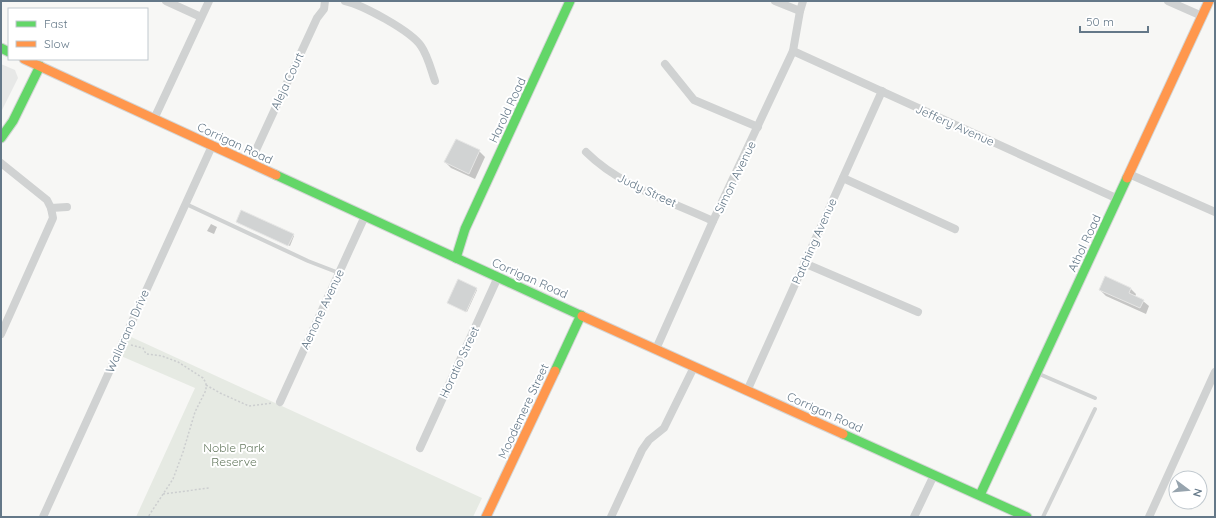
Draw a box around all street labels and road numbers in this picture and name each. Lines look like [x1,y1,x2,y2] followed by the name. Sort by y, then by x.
[267,50,307,112] street label: Aleja Court
[485,75,529,145] street label: Harold Road
[913,101,997,149] street label: Jeffery Avenue
[195,119,275,167] street label: Corrigan Road
[711,138,759,216] street label: Simon Avenue
[615,170,679,210] street label: Judy Street
[788,195,840,286] street label: Patching Avenue
[1064,212,1104,274] street label: Athol Road
[490,255,570,301] street label: Corrigan Road
[297,266,347,351] street label: Aenone Avenue
[102,287,152,375] street label: Wallarano Drive
[436,324,482,400] street label: Horatio Street
[494,361,552,461] street label: Moodemere Street
[785,389,865,435] street label: Corrigan Road

